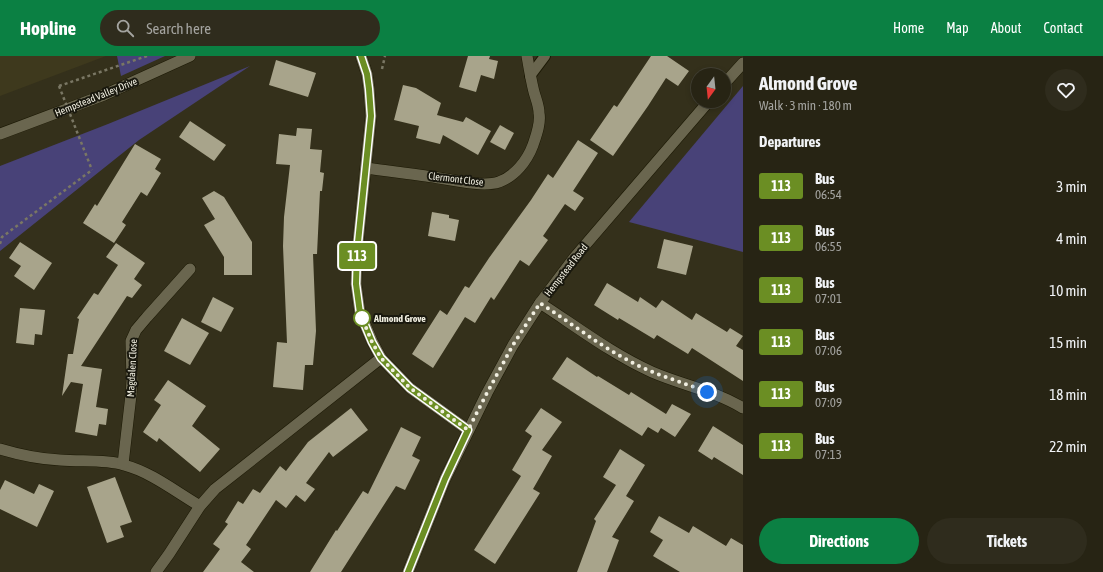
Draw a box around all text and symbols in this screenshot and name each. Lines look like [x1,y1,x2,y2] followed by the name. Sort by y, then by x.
[100,10,380,46] search box
[20,17,76,39] text: Hopline
[114,17,136,39] icon: search
[146,20,211,37] text: Search here
[893,20,924,36] text: Home
[946,20,969,36] text: Map
[991,20,1022,36] text: About
[1044,20,1083,36] text: Contact
[691,68,731,108] north arrow
[691,68,731,108] map controls
[1045,69,1087,111] button: heart
[759,72,857,94] text: Almond Grove
[53,75,139,119] street label: Hempstead Valley Drive
[759,98,852,113] text: Walk · 3 min · 180 m
[759,133,821,150] text: Departures
[428,170,485,188] street label: Clermont Close
[815,170,835,187] text: Bus
[771,178,791,194] text: 113
[1056,178,1087,195] text: 3 min
[815,187,842,202] text: 06:54
[815,222,835,239] text: Bus
[771,230,791,246] text: 113
[1056,230,1087,247] text: 4 min
[815,239,842,254] text: 06:55
[542,242,590,298] street label: Hempstead Road
[334,243,380,269] line badge: 113
[347,248,367,264] text: 113
[815,274,835,291] text: Bus
[771,282,791,298] text: 113
[1049,282,1087,299] text: 10 min
[815,291,842,306] text: 07:01
[353,309,371,327] marker: Almond Grove
[373,313,426,324] place label: Almond Grove
[815,326,835,343] text: Bus
[771,334,791,350] text: 113
[1049,334,1087,351] text: 15 min
[125,338,139,397] street label: Magdalen Close
[815,343,842,358] text: 07:06
[815,378,835,395] text: Bus
[697,382,717,402] your location
[771,386,791,402] text: 113
[1049,386,1087,403] text: 18 min
[815,395,842,410] text: 07:09
[815,430,835,447] text: Bus
[771,438,791,454] text: 113
[1049,438,1087,455] text: 22 min
[815,447,842,462] text: 07:13
[759,518,919,564] button: Directions
[927,518,1087,564] button: Tickets

